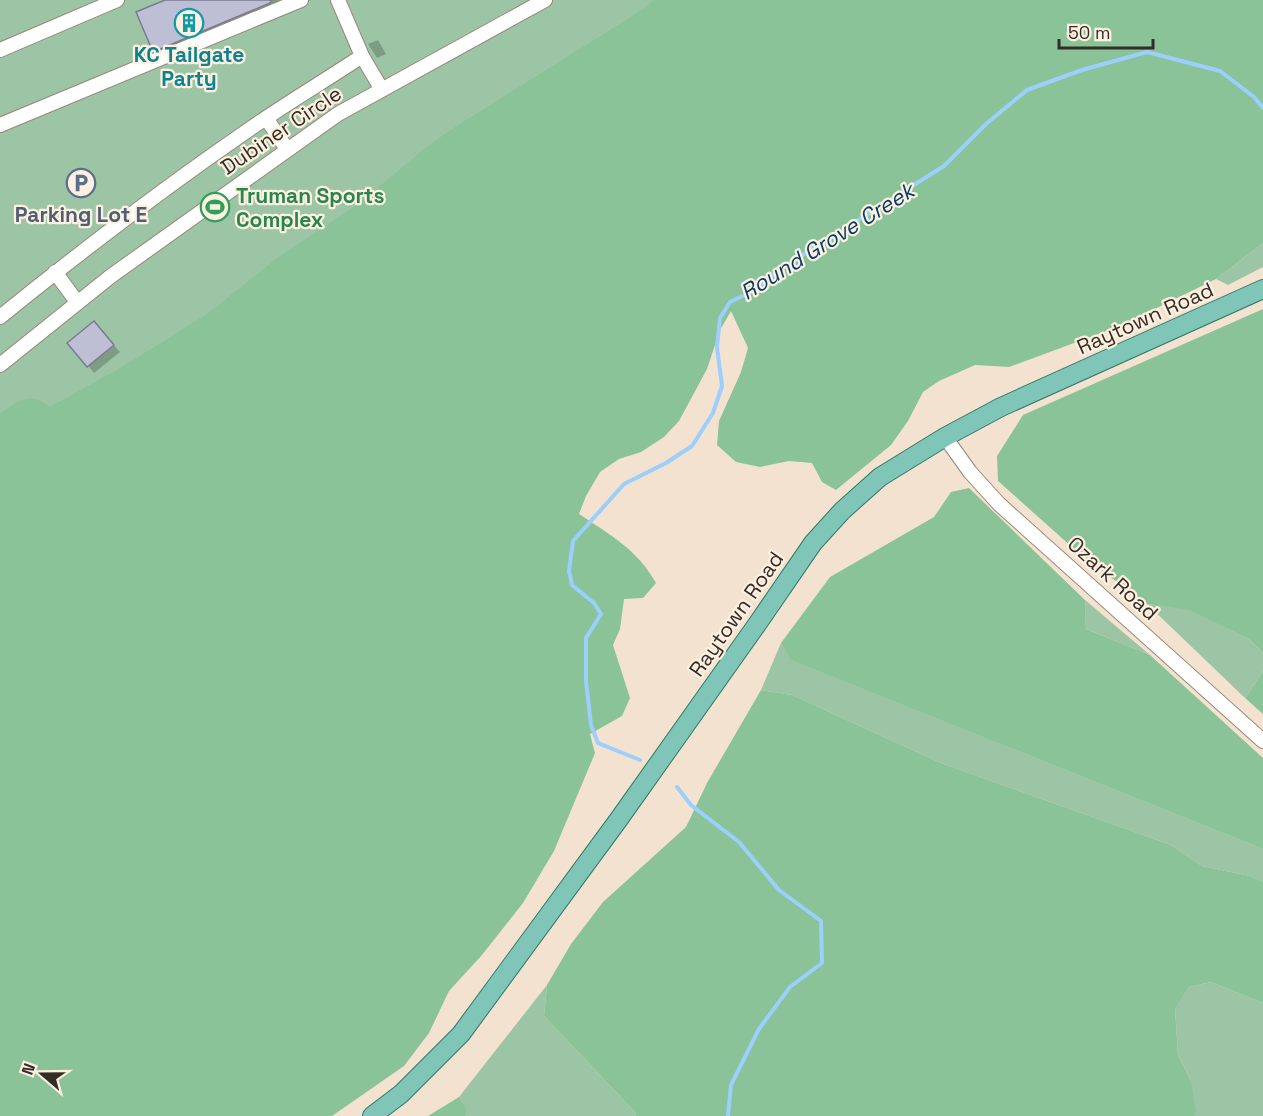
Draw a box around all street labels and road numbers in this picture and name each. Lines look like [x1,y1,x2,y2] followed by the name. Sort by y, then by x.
[215,80,347,180] street label: Dubiner Circle
[1073,276,1217,360] street label: Raytown Road
[1062,530,1164,626] street label: Ozark Road
[683,546,789,682] street label: Raytown Road

